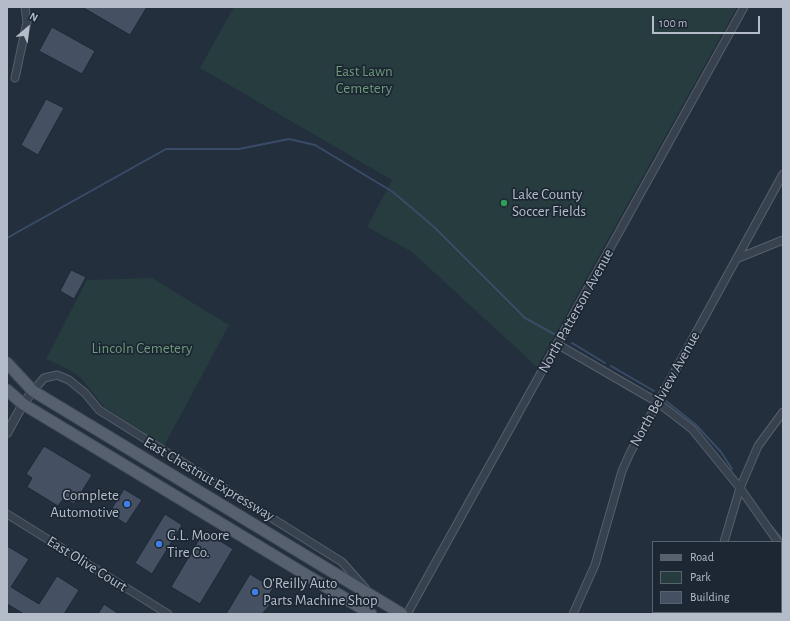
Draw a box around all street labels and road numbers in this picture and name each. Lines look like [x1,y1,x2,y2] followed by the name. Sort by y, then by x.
[534,246,618,376] street label: North Patterson Avenue
[626,328,704,450] street label: North Belview Avenue
[140,433,278,525] street label: East Chestnut Expressway
[44,532,130,596] street label: East Olive Court

